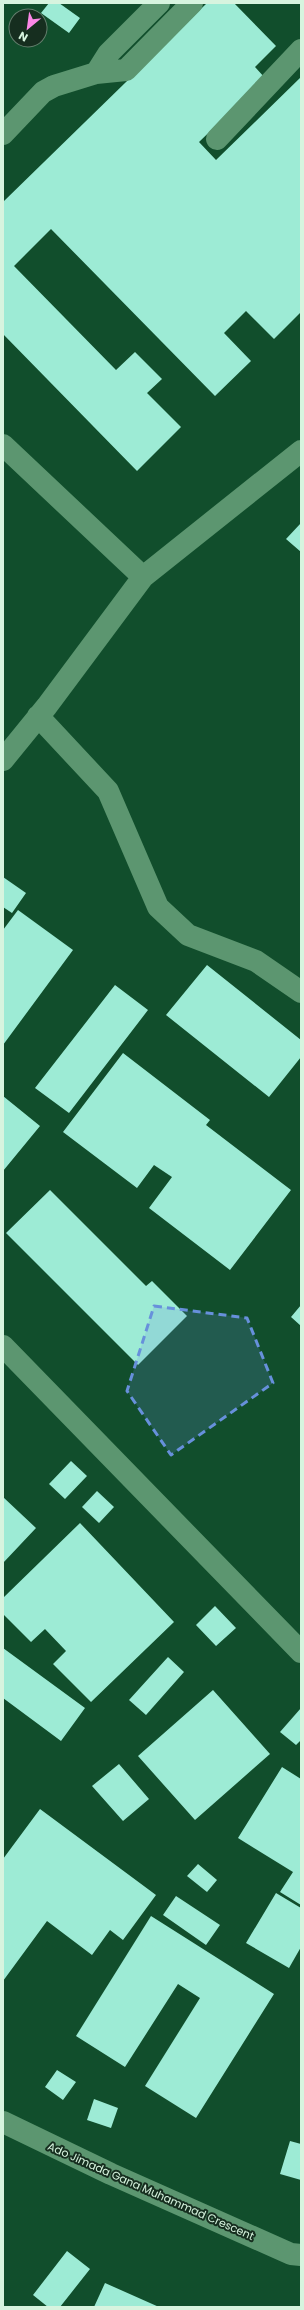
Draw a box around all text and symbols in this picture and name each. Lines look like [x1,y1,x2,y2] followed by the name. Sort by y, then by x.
[8,8,48,48] north arrow
[16,28,31,46] text: N
[45,2138,257,2244] street label: Ado Jimada Gana Muhammad Crescent

